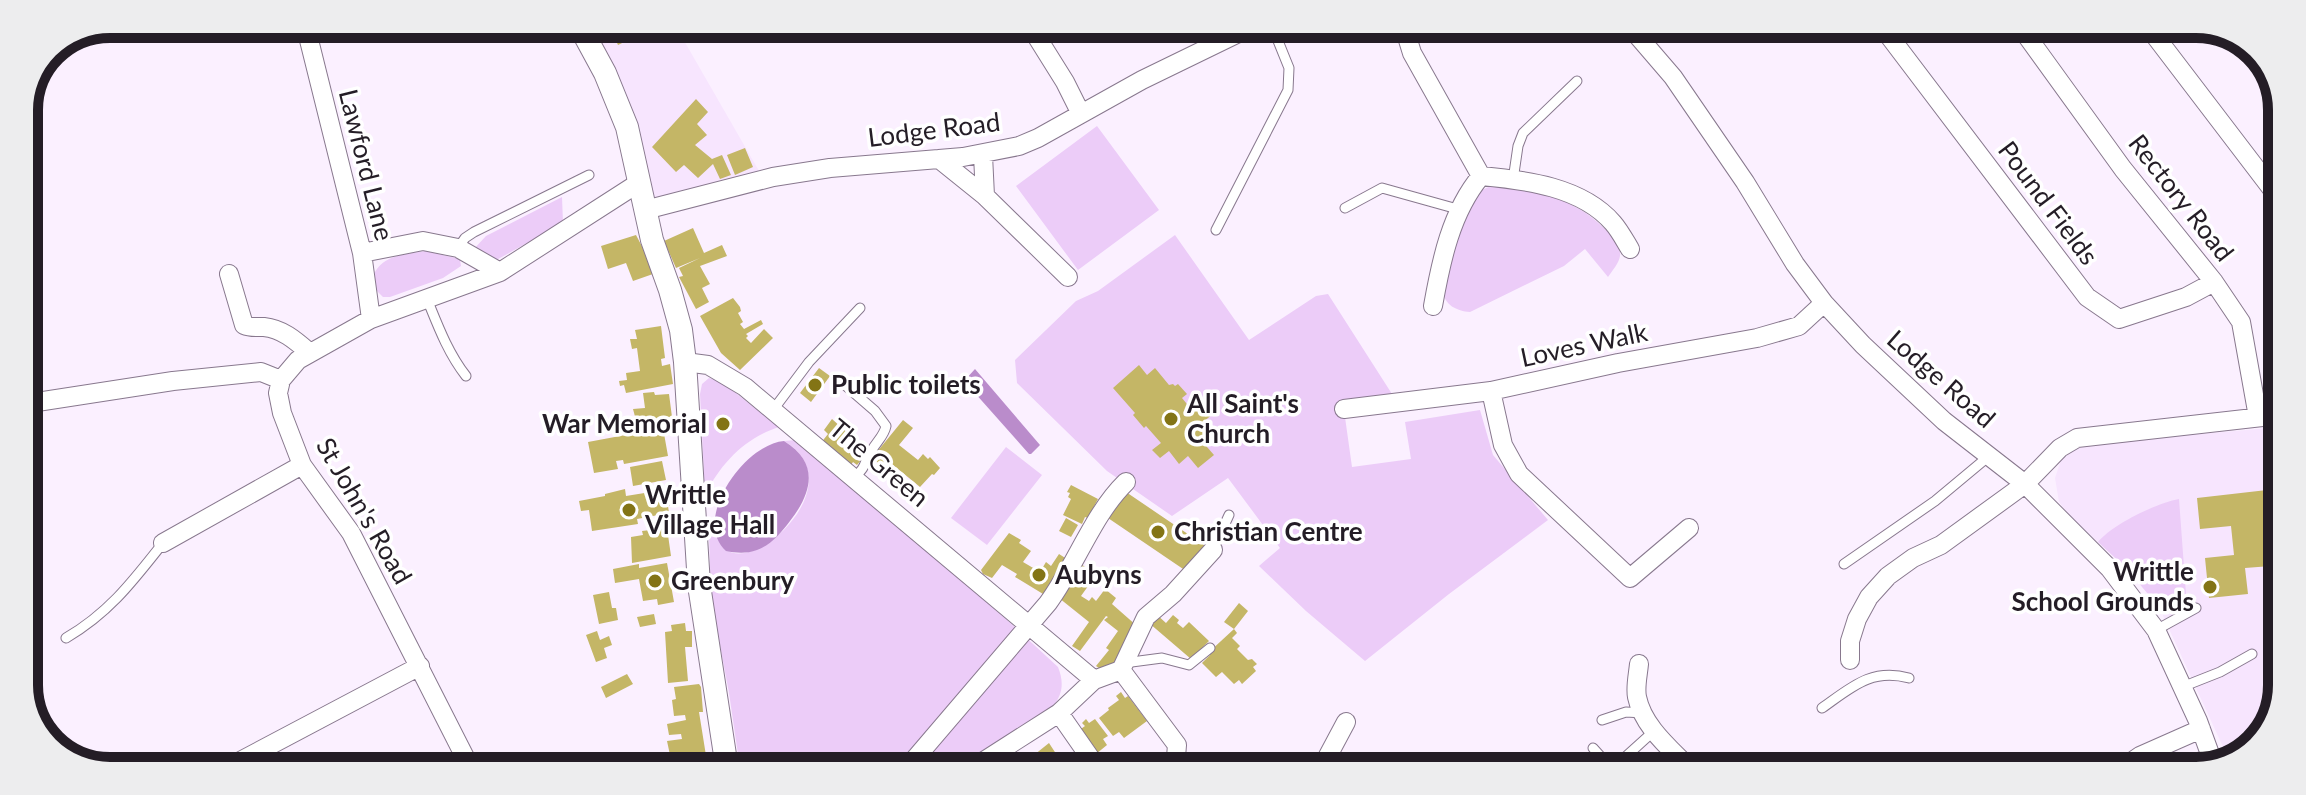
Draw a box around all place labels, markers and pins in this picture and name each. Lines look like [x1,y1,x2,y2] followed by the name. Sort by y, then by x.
[831,368,981,400] place label: Public toilets
[806,376,824,394] marker: Public toilets
[1186,387,1299,449] place label: All Saint's Church
[542,407,707,439] place label: War Memorial
[1162,410,1180,428] marker: All Saint's Church
[714,415,732,433] marker: War Memorial
[644,478,775,540] place label: Writtle Village Hall
[620,501,638,519] marker: Writtle Village Hall
[1174,515,1363,547] place label: Christian Centre
[1149,523,1167,541] marker: Christian Centre
[2011,555,2194,617] place label: Writtle School Grounds
[1054,558,1142,590] place label: Aubyns
[671,564,795,596] place label: Greenbury
[1030,566,1048,584] marker: Aubyns
[646,572,664,590] marker: Greenbury
[2201,578,2219,596] marker: Writtle School Grounds

